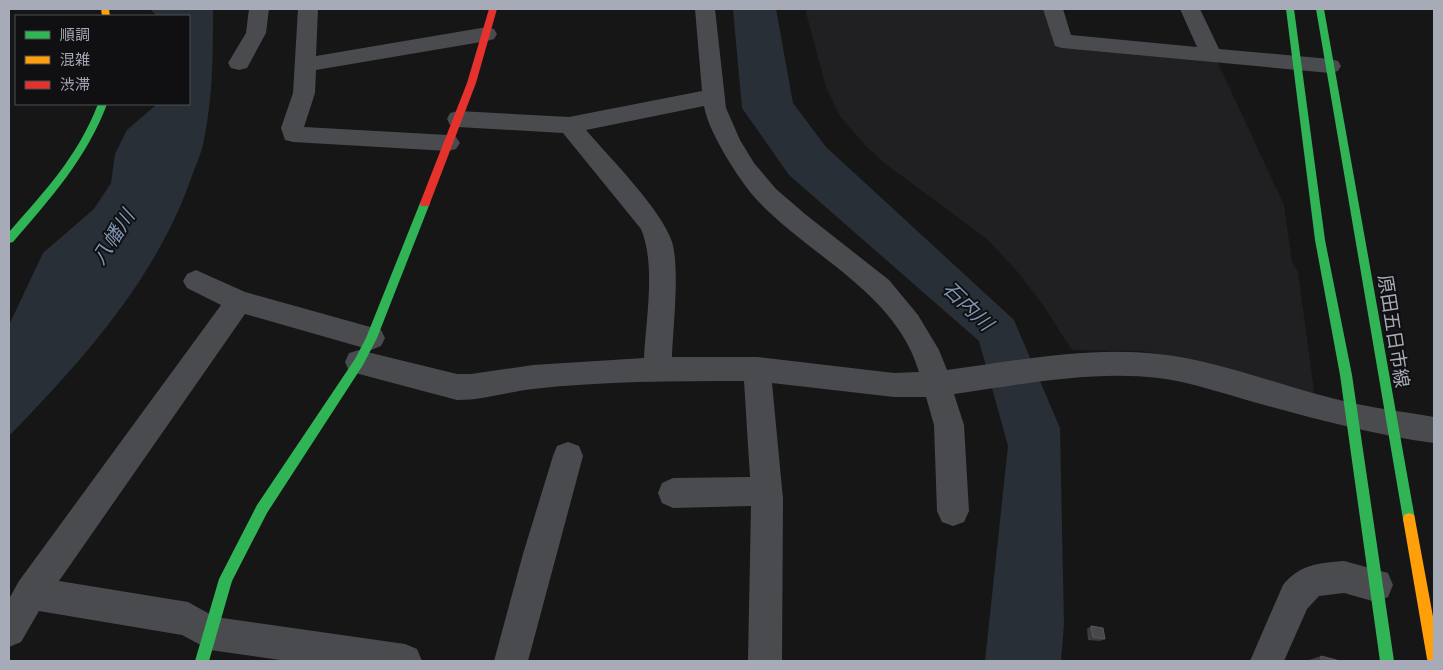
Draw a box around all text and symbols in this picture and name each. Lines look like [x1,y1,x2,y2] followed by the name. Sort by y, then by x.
[15,15,190,105] legend
[60,28,90,43] text: 順調
[60,52,90,68] text: 混雑
[60,77,90,93] text: 渋滞
[88,205,140,268] water label: 八幡川
[1374,273,1413,389] street label: 原田五日市線
[939,278,998,336] water label: 石内川

